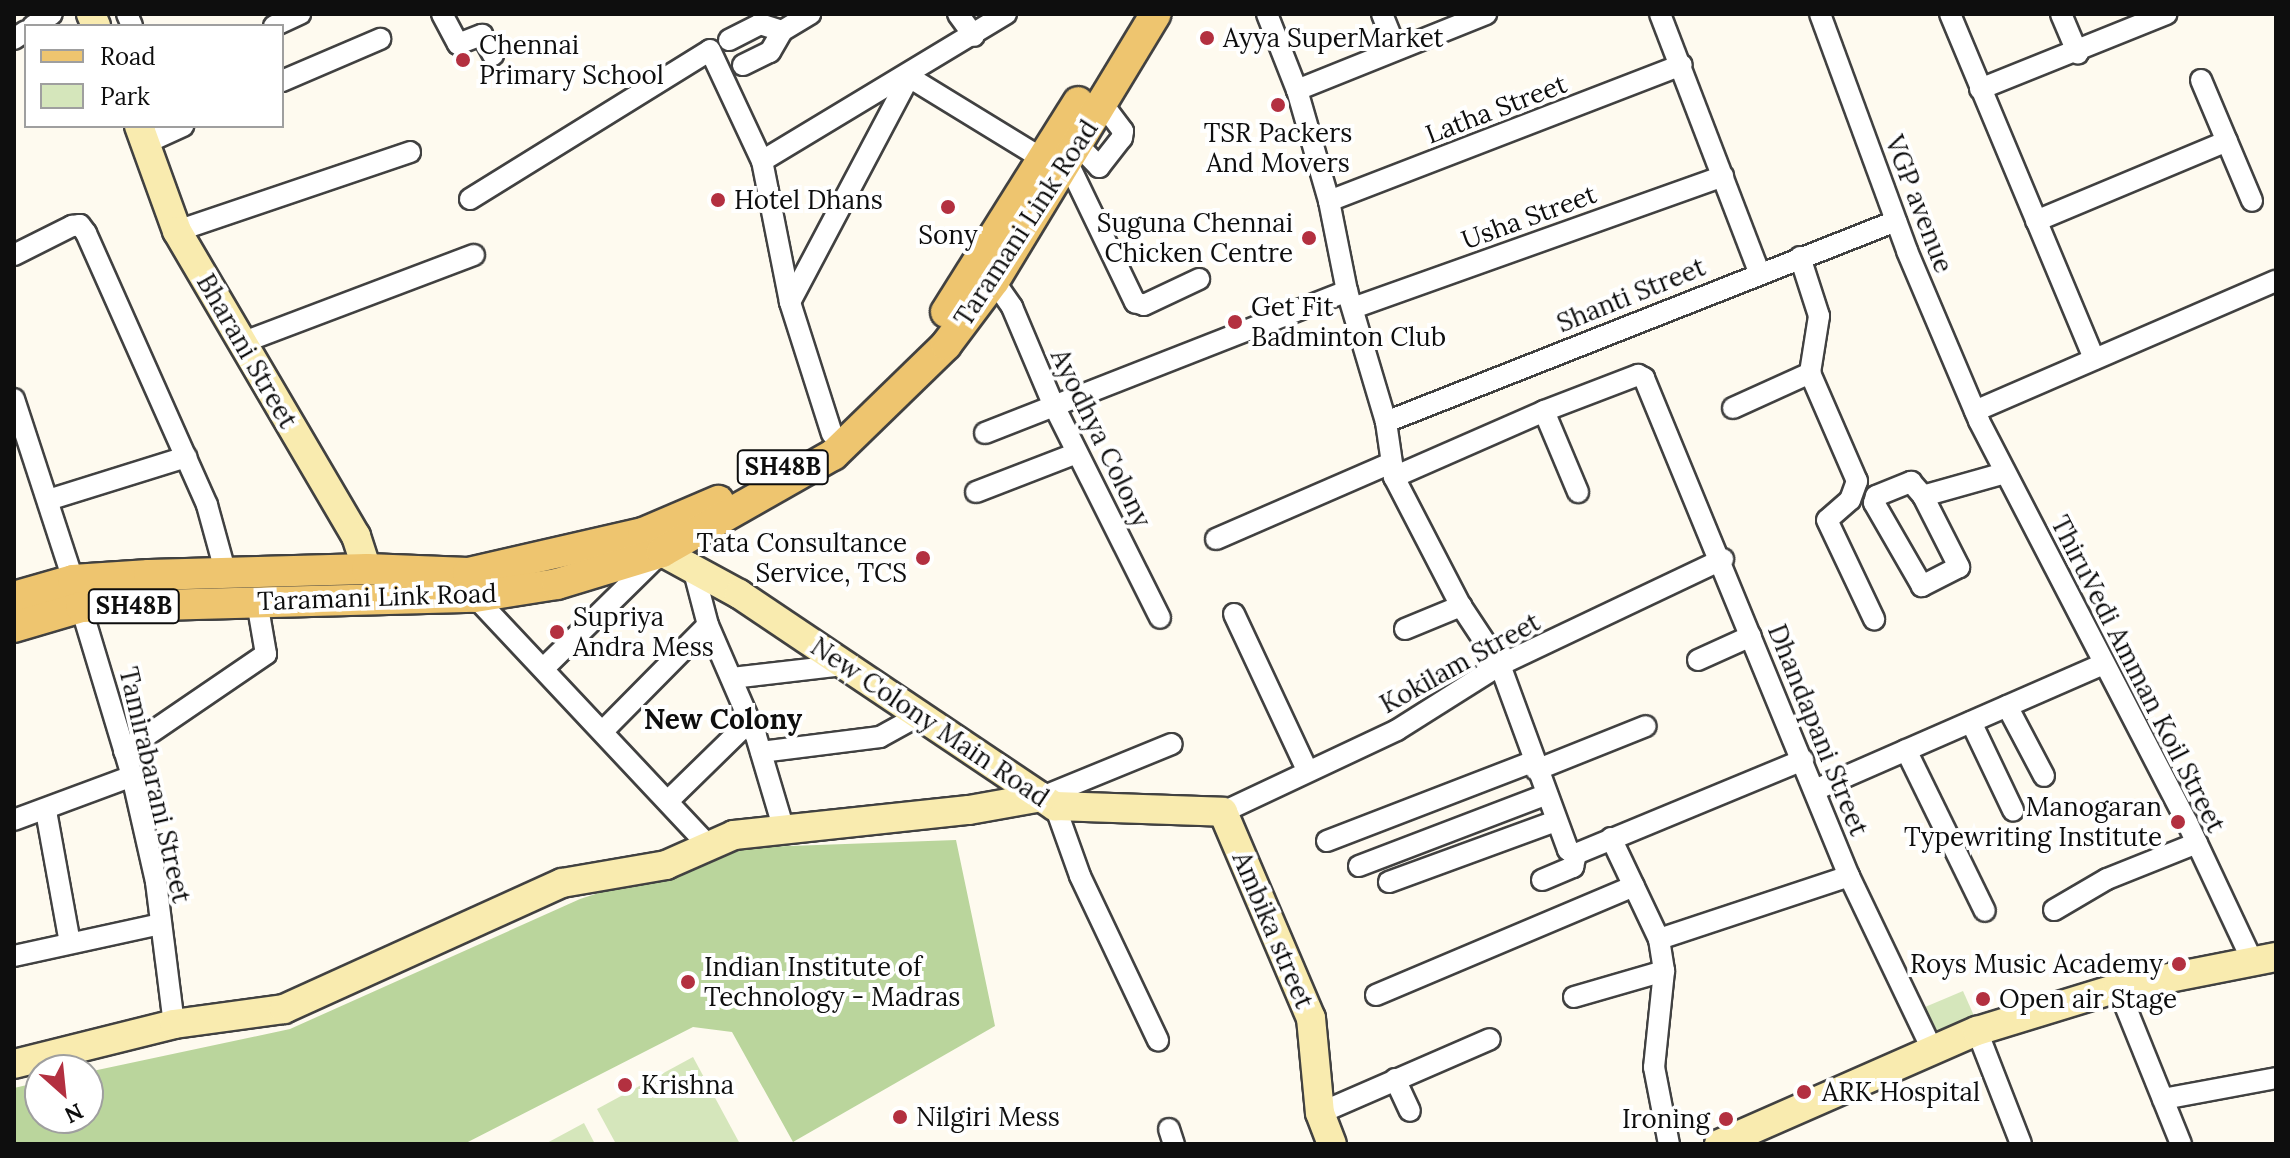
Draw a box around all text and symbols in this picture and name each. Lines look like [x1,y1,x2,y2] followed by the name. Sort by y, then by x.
[1223,22,1444,54] place label: Ayya SuperMarket
[24,24,284,128] legend
[479,29,664,90] place label: Chennai Primary School
[1198,29,1216,47] marker: Ayya SuperMarket
[100,41,156,72] text: Road
[454,51,472,69] marker: Chennai Primary School
[1421,68,1571,150] street label: Latha Street
[100,81,150,112] text: Park
[1269,96,1287,114] marker: TSR Packers And Movers
[948,114,1104,332] street label: Taramani Link Road
[1204,117,1352,178] place label: TSR Packers And Movers
[1879,131,1959,277] street label: VGP avenue
[1457,178,1601,256] street label: Usha Street
[734,184,883,216] place label: Hotel Dhans
[709,191,727,209] marker: Hotel Dhans
[939,198,957,216] marker: Sony
[1097,207,1293,268] place label: Suguna Chennai Chicken Centre
[918,219,978,251] place label: Sony
[1300,229,1318,247] marker: Suguna Chennai Chicken Centre
[1552,251,1710,339] street label: Shanti Street
[190,268,304,434] street label: Bharani Street
[1251,291,1446,352] place label: Get Fit Badminton Club
[1226,313,1244,331] marker: Get Fit Badminton Club
[1044,344,1158,532] street label: Ayodhya Colony
[735,447,831,487] road number: SH48B
[2044,510,2232,838] street label: ThiruVedi Amman Koil Street
[697,527,907,588] place label: Tata Consultance Service, TCS
[914,549,932,567] marker: Tata Consultance Service, TCS
[257,577,497,617] street label: Taramani Link Road
[86,586,182,626] road number: SH48B
[573,601,714,662] place label: Supriya Andra Mess
[1375,606,1545,720] street label: Kokilam Street
[1761,620,1875,840] street label: Dhandapani Street
[548,623,566,641] marker: Supriya Andra Mess
[805,631,1055,813] street label: New Colony Main Road
[113,664,197,906] street label: Tamirabarani Street
[644,702,802,736] district label: New Colony
[1904,791,2162,852] place label: Manogaran Typewriting Institute
[2169,813,2187,831] marker: Manogaran Typewriting Institute
[1226,847,1320,1013] street label: Ambika street
[1910,948,2163,980] place label: Roys Music Academy
[704,951,960,1012] place label: Indian Institute of Technology - Madras
[2170,955,2188,973] marker: Roys Music Academy
[679,973,697,991] marker: Indian Institute of Technology - Madras
[1999,983,2177,1015] place label: Open air Stage
[1974,990,1992,1008] marker: Open air Stage
[24,1054,104,1134] north arrow
[641,1069,734,1101] place label: Krishna
[616,1076,634,1094] marker: Krishna
[1822,1076,1980,1108] place label: ARK Hospital
[1793,1081,1815,1103] marker: ARK Hospital
[60,1097,88,1130] text: N
[916,1101,1060,1133] place label: Nilgiri Mess
[1622,1103,1710,1135] place label: Ironing
[891,1108,909,1126] marker: Nilgiri Mess
[1717,1110,1735,1128] marker: Ironing

